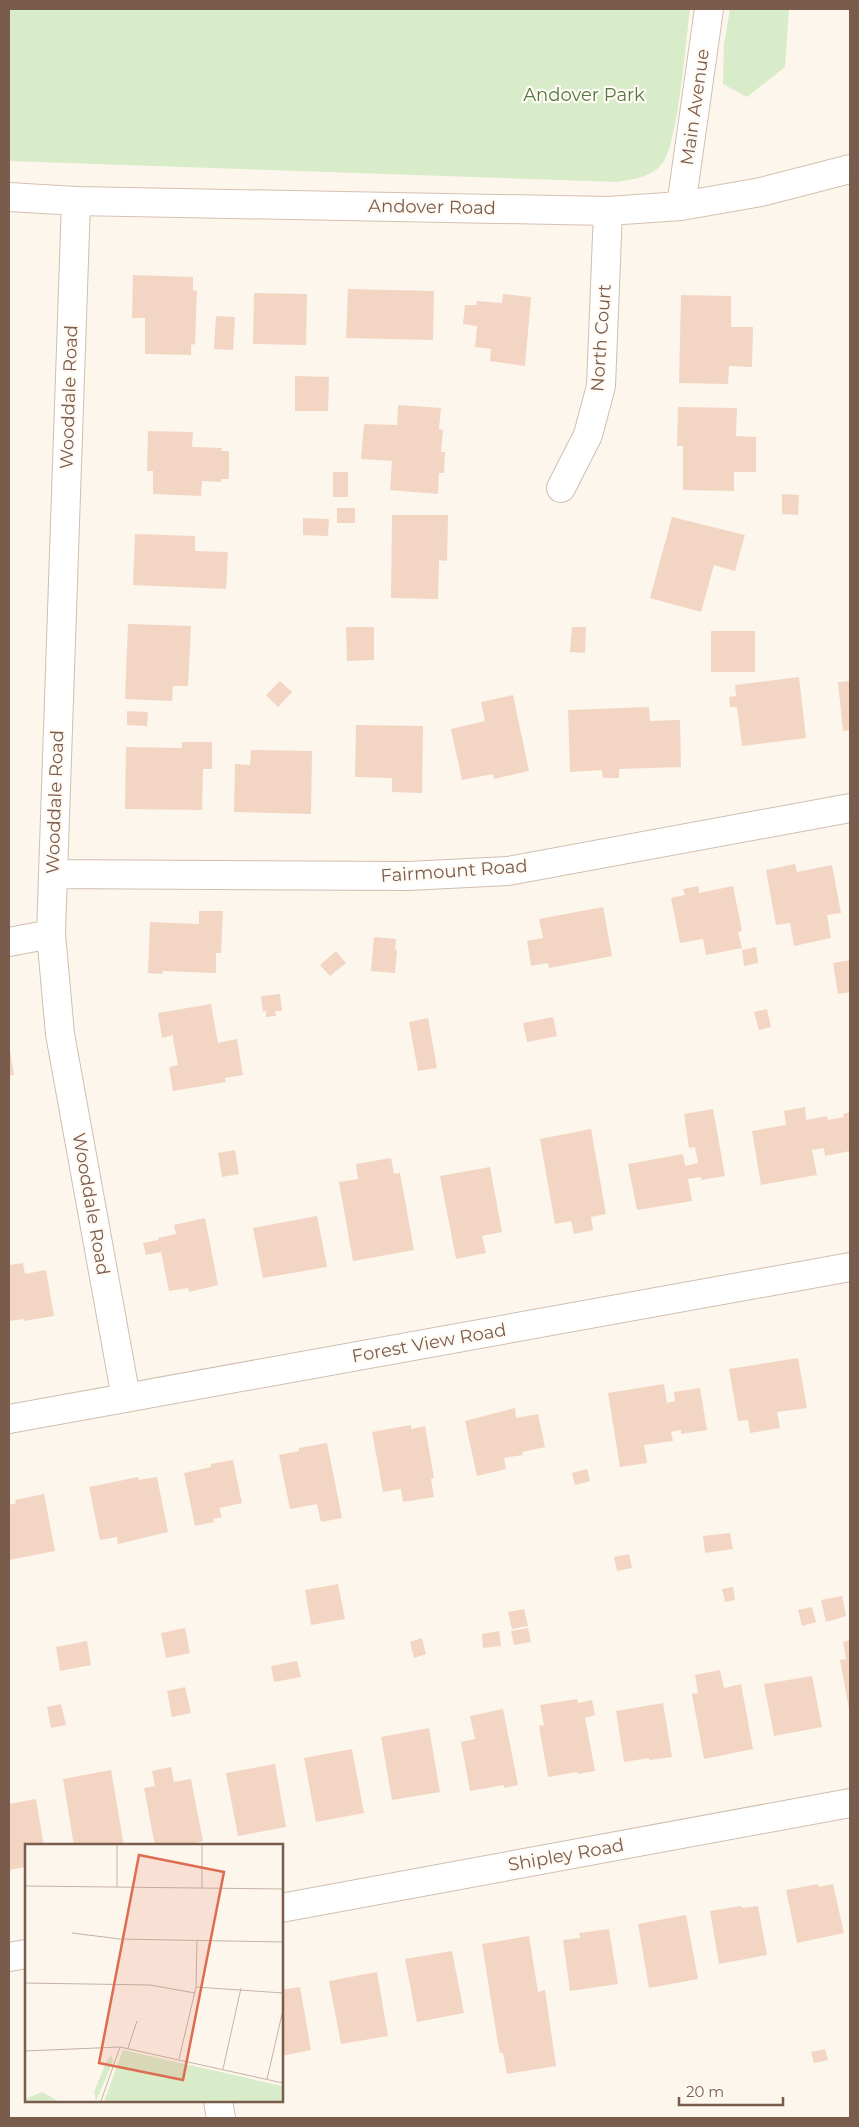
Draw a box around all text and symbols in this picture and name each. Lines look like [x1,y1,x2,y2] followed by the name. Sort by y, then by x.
[676,47,714,167] street label: Main Avenue
[523,84,645,106] park label: Andover Park
[368,195,496,219] street label: Andover Road
[586,283,616,393] street label: North Court
[55,325,83,469] street label: Wooddale Road
[41,730,69,874] street label: Wooddale Road
[380,855,528,887] street label: Fairmount Road
[68,1131,114,1277] street label: Wooddale Road
[350,1319,508,1367] street label: Forest View Road
[506,1834,626,1876] street label: Shipley Road
[25,1844,282,2102] inset map
[679,2074,783,2106] scale bar
[686,2082,724,2101] text: 20 m

